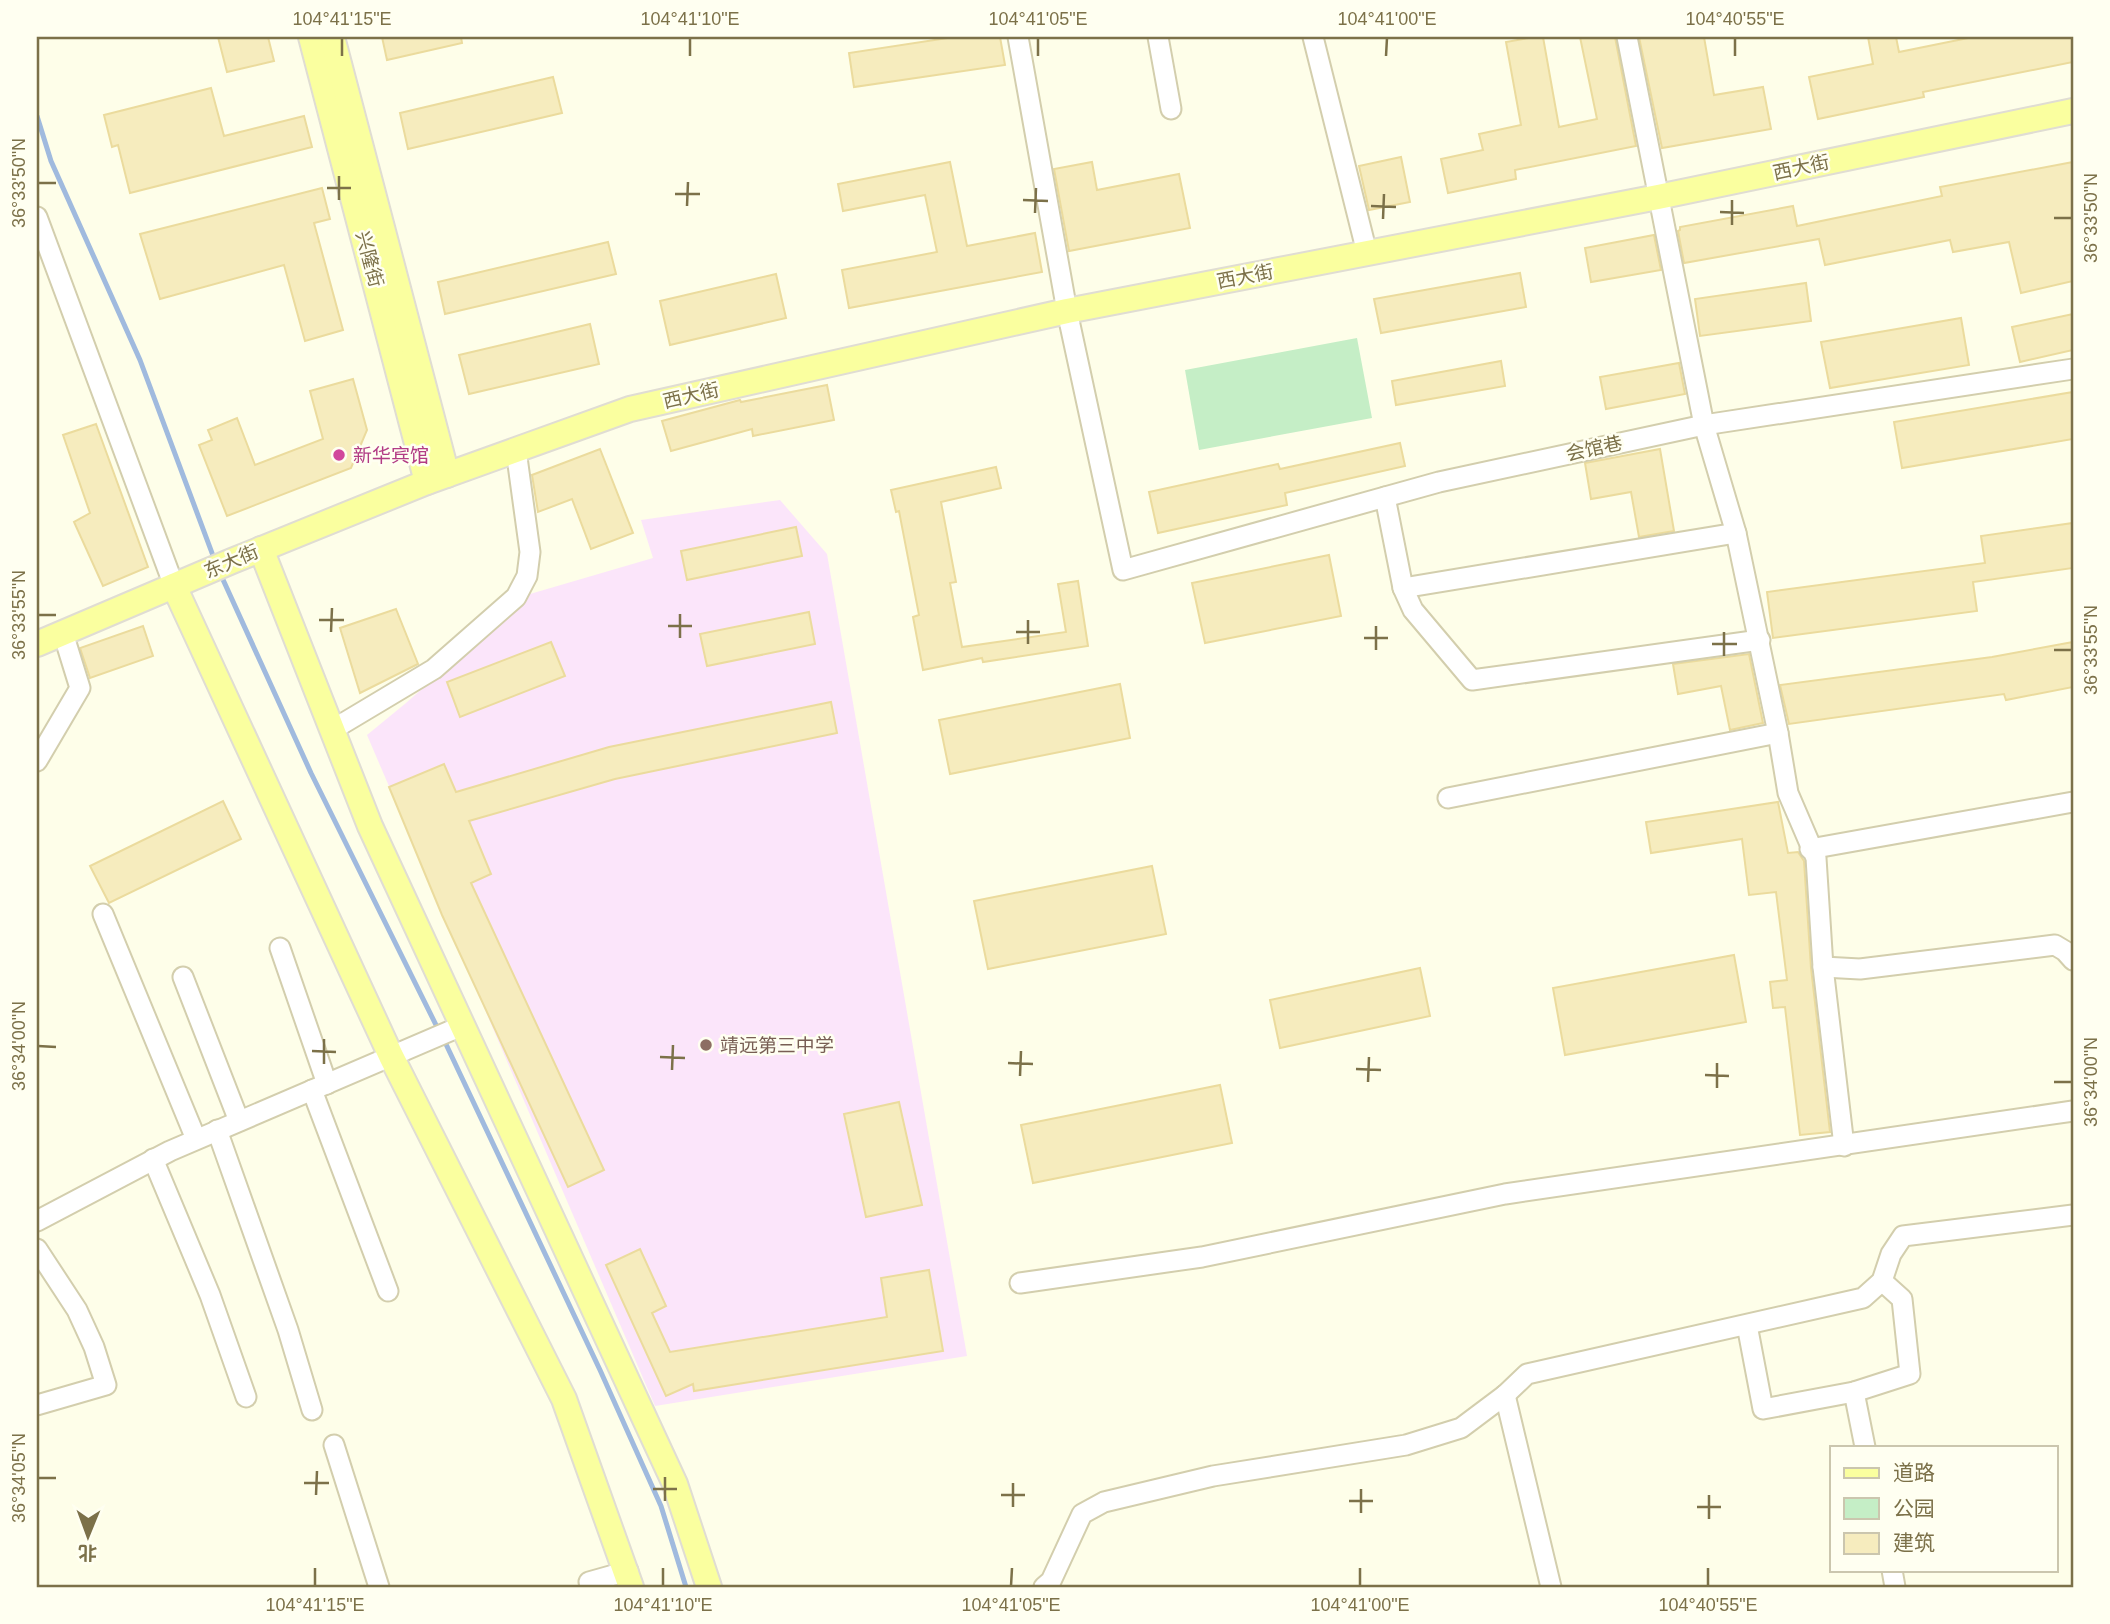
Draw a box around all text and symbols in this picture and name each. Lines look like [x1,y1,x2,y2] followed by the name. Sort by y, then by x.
[292,9,392,29] text: 104°41'15"E
[640,9,740,29] text: 104°41'10"E
[988,9,1088,29] text: 104°41'05"E
[1337,9,1437,29] text: 104°41'00"E
[1685,9,1785,29] text: 104°40'55"E
[9,138,29,228] text: 36°33'50"N
[1771,151,1831,184] street label: 西大街
[2081,173,2101,263] text: 36°33'50"N
[352,229,387,289] street label: 兴隆街
[1215,261,1275,292] street label: 西大街
[661,379,721,412] street label: 西大街
[1564,432,1624,465] street label: 会馆巷
[353,445,429,466] place label: 新华宾馆
[331,447,347,463] marker: 新华宾馆
[201,541,262,582] street label: 东大街
[9,570,29,660] text: 36°33'55"N
[2081,605,2101,695] text: 36°33'55"N
[9,1001,29,1091] text: 36°34'00"N
[720,1035,834,1056] place label: 靖远第三中学
[698,1037,714,1053] marker: 靖远第三中学
[2081,1037,2101,1127] text: 36°34'00"N
[9,1433,29,1523] text: 36°34'05"N
[1830,1446,2058,1572] legend
[1893,1461,1935,1484] text: 道路
[1893,1497,1935,1520] text: 公园
[52,1502,122,1572] north arrow
[1893,1531,1935,1554] text: 建筑
[78,1542,97,1563] text: 北
[265,1595,365,1615] text: 104°41'15"E
[613,1595,713,1615] text: 104°41'10"E
[961,1595,1061,1615] text: 104°41'05"E
[1310,1595,1410,1615] text: 104°41'00"E
[1658,1595,1758,1615] text: 104°40'55"E

